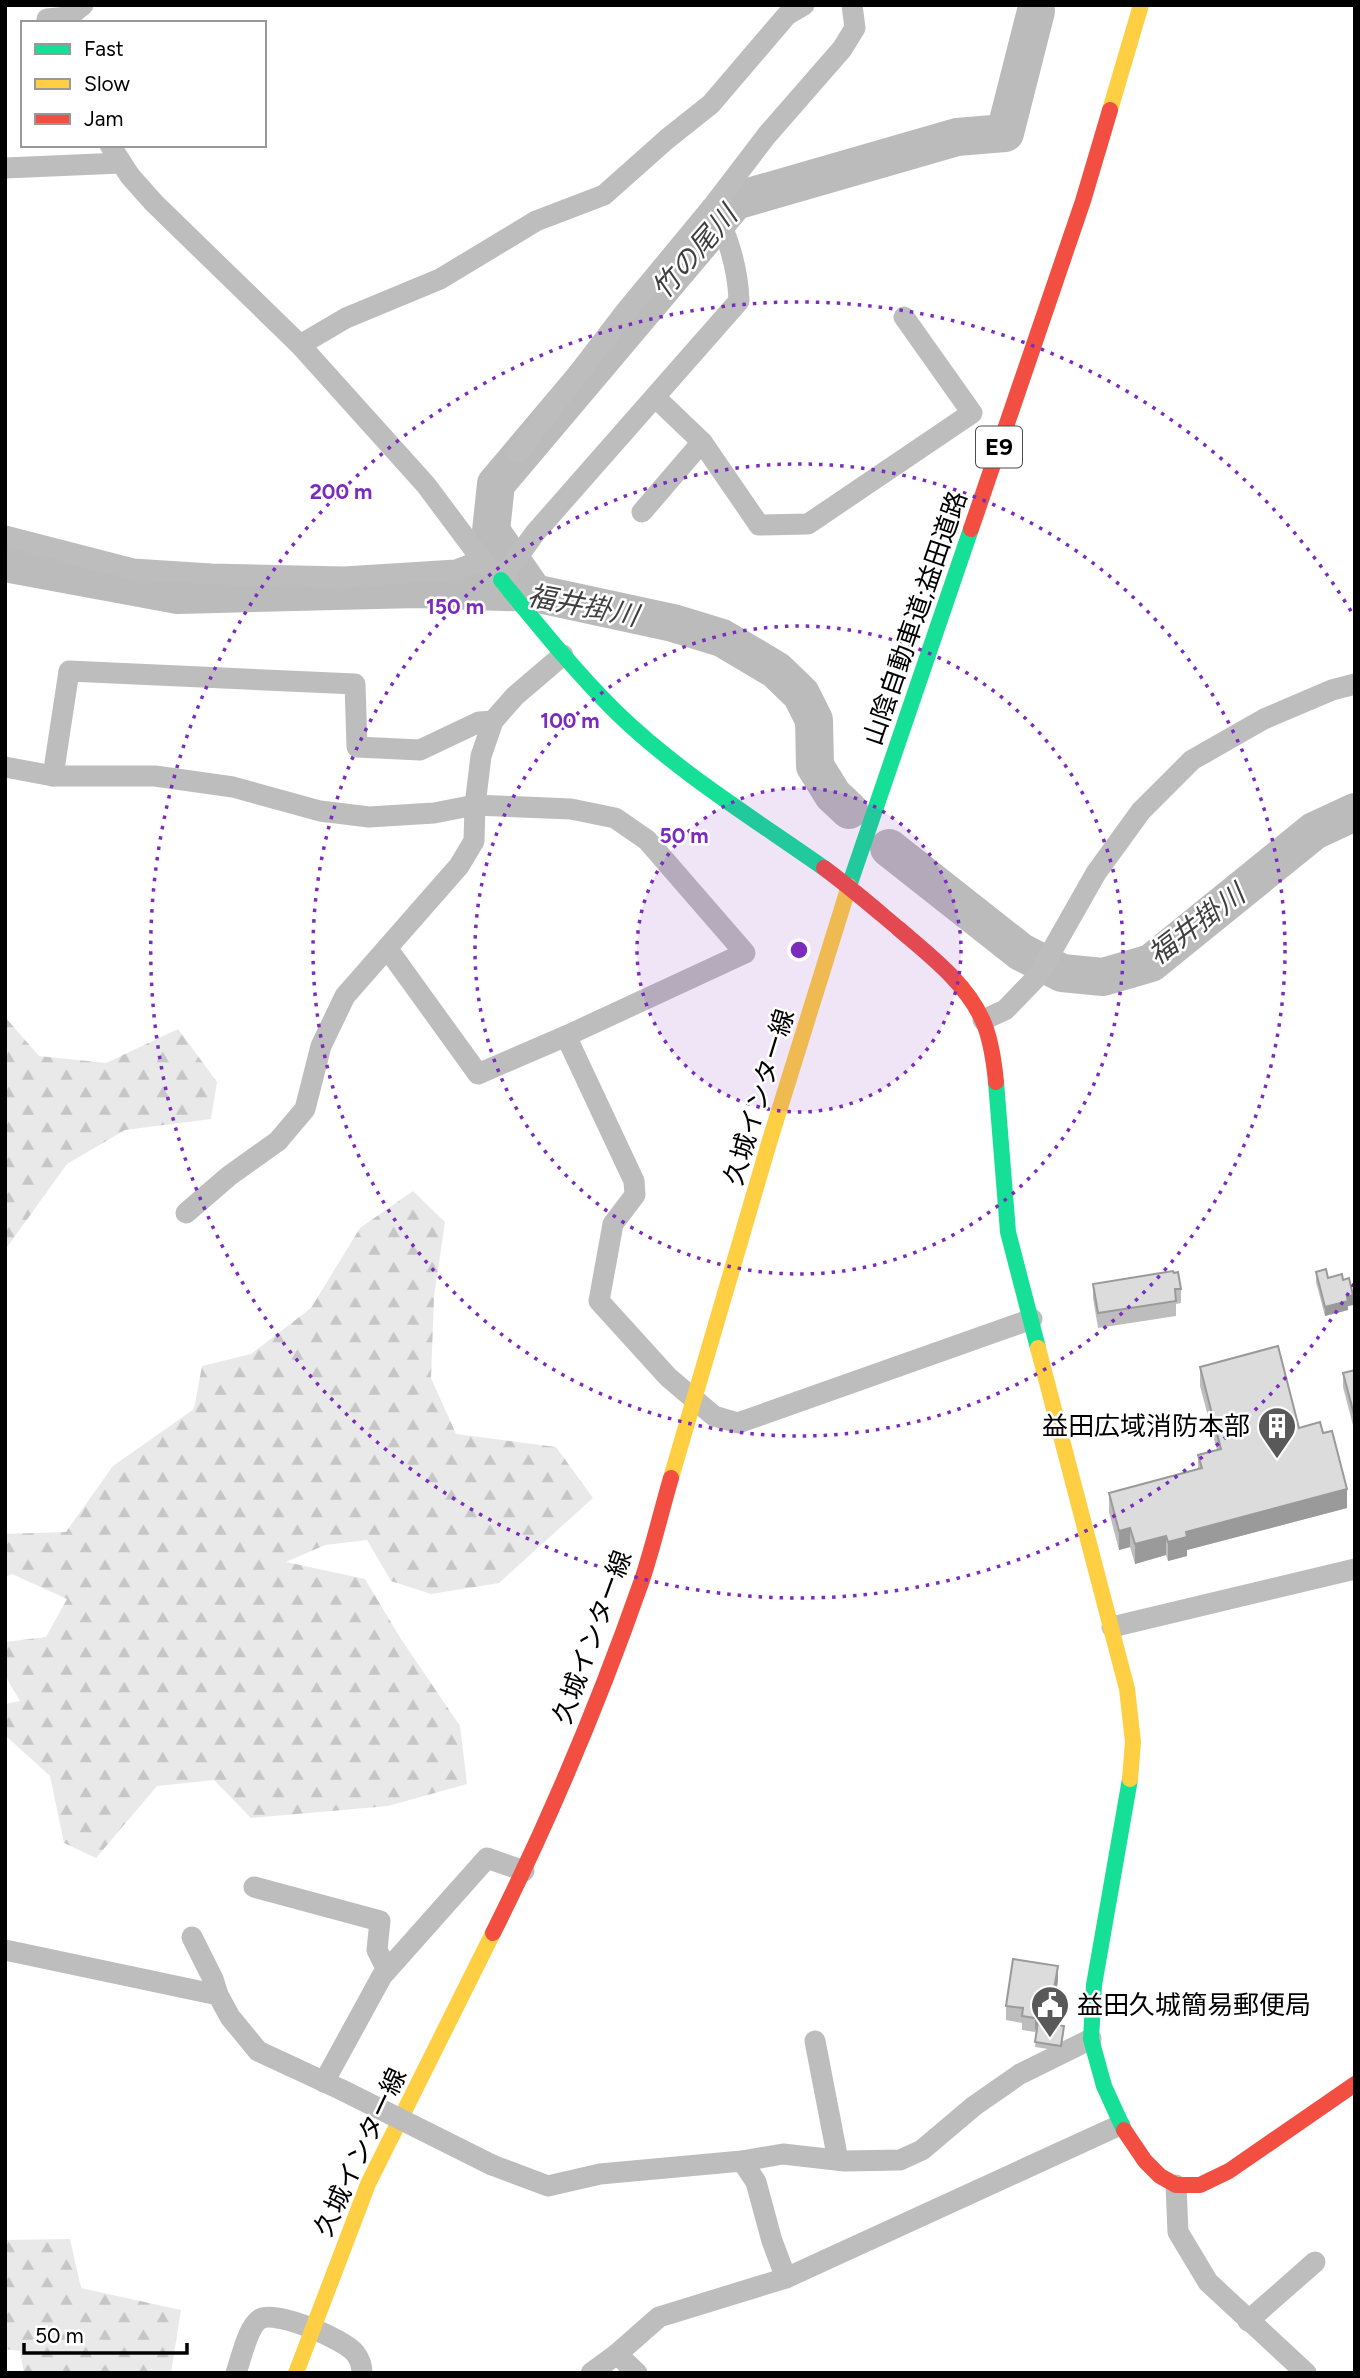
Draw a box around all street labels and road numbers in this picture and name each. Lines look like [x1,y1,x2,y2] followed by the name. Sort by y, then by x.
[976,426,1022,467] road number: E9
[856,487,974,749] street label: 山陰自動車道;益田道路
[717,1005,801,1189] street label: 久城インター線
[546,1546,638,1728] street label: 久城インター線
[307,2063,413,2241] street label: 久城インター線

